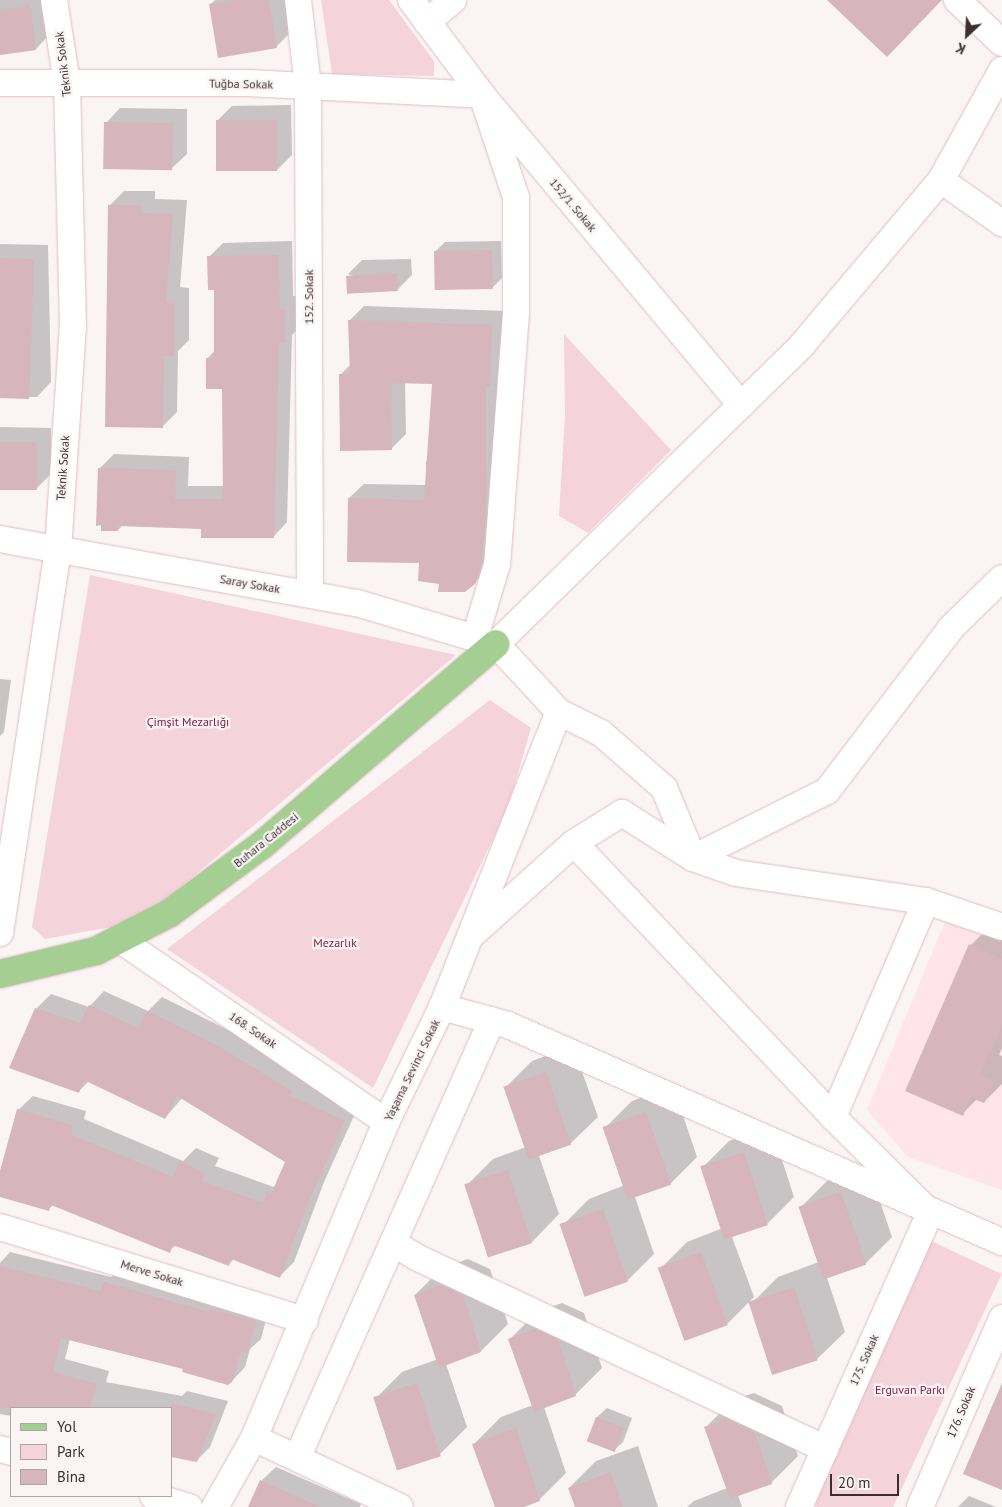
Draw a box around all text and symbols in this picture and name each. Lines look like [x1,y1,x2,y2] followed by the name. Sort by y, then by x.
[942,10,992,60] north arrow
[52,30,74,98] street label: Teknik Sokak
[953,39,968,59] text: K
[209,76,273,92] street label: Tuğba Sokak
[546,175,600,235] street label: 152/1. Sokak
[302,269,316,325] street label: 152. Sokak
[54,435,72,501] street label: Teknik Sokak
[219,572,281,596] street label: Saray Sokak
[147,715,229,729] park label: Çimşit Mezarlığı
[231,810,301,870] street label: Buhara Caddesi
[313,936,357,950] park label: Mezarlık
[226,1008,280,1052] street label: 168. Sokak
[381,1017,443,1123] street label: Yaşama Sevinci Sokak
[119,1257,185,1289] street label: Merve Sokak
[846,1332,882,1388] street label: 175. Sokak
[875,1383,945,1397] park label: Erguvan Parkı
[944,1384,978,1440] street label: 176. Sokak
[10,1407,172,1497] legend
[57,1417,77,1436] text: Yol
[57,1442,85,1461] text: Park
[832,1464,901,1496] scale bar
[57,1467,85,1486] text: Bina
[838,1473,871,1492] text: 20 m

